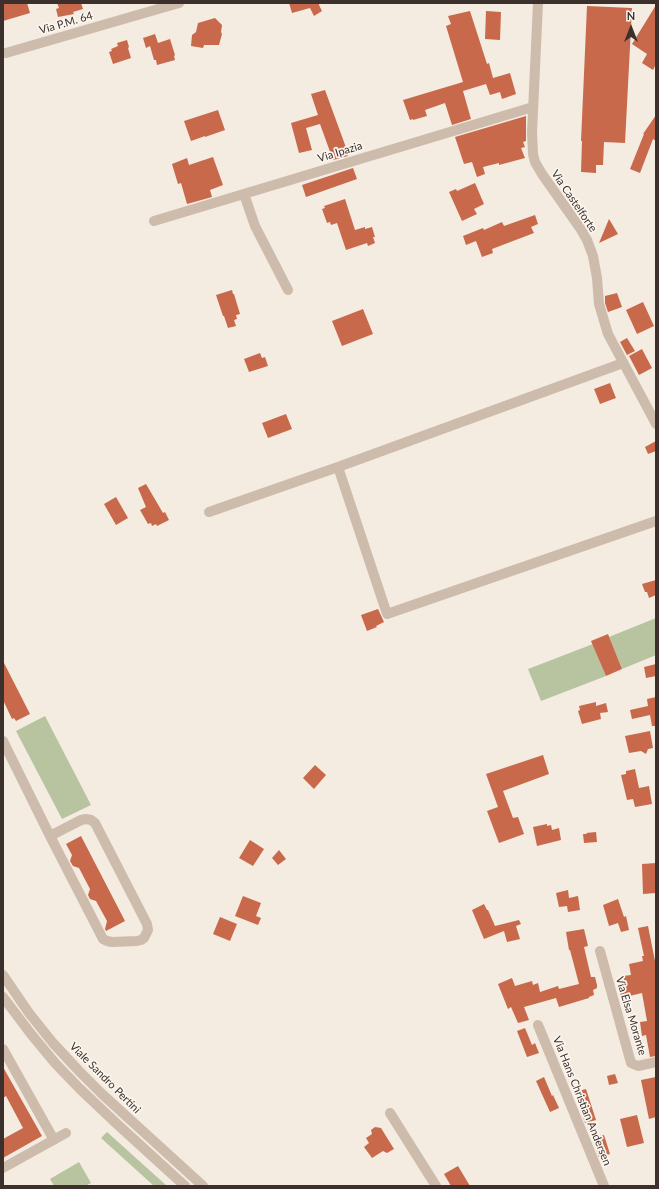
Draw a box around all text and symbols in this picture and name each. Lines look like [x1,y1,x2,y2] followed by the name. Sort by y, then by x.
[611,8,651,48] north arrow
[38,9,94,37] street label: Via P.M. 64
[627,9,635,22] text: N
[316,139,364,165] street label: Via Ipazia
[548,168,600,234] street label: Via Castelforte
[613,975,649,1057] street label: Via Elsa Morante
[550,1035,614,1167] street label: Via Hans Christian Andersen
[67,1040,143,1116] street label: Viale Sandro Pertini

